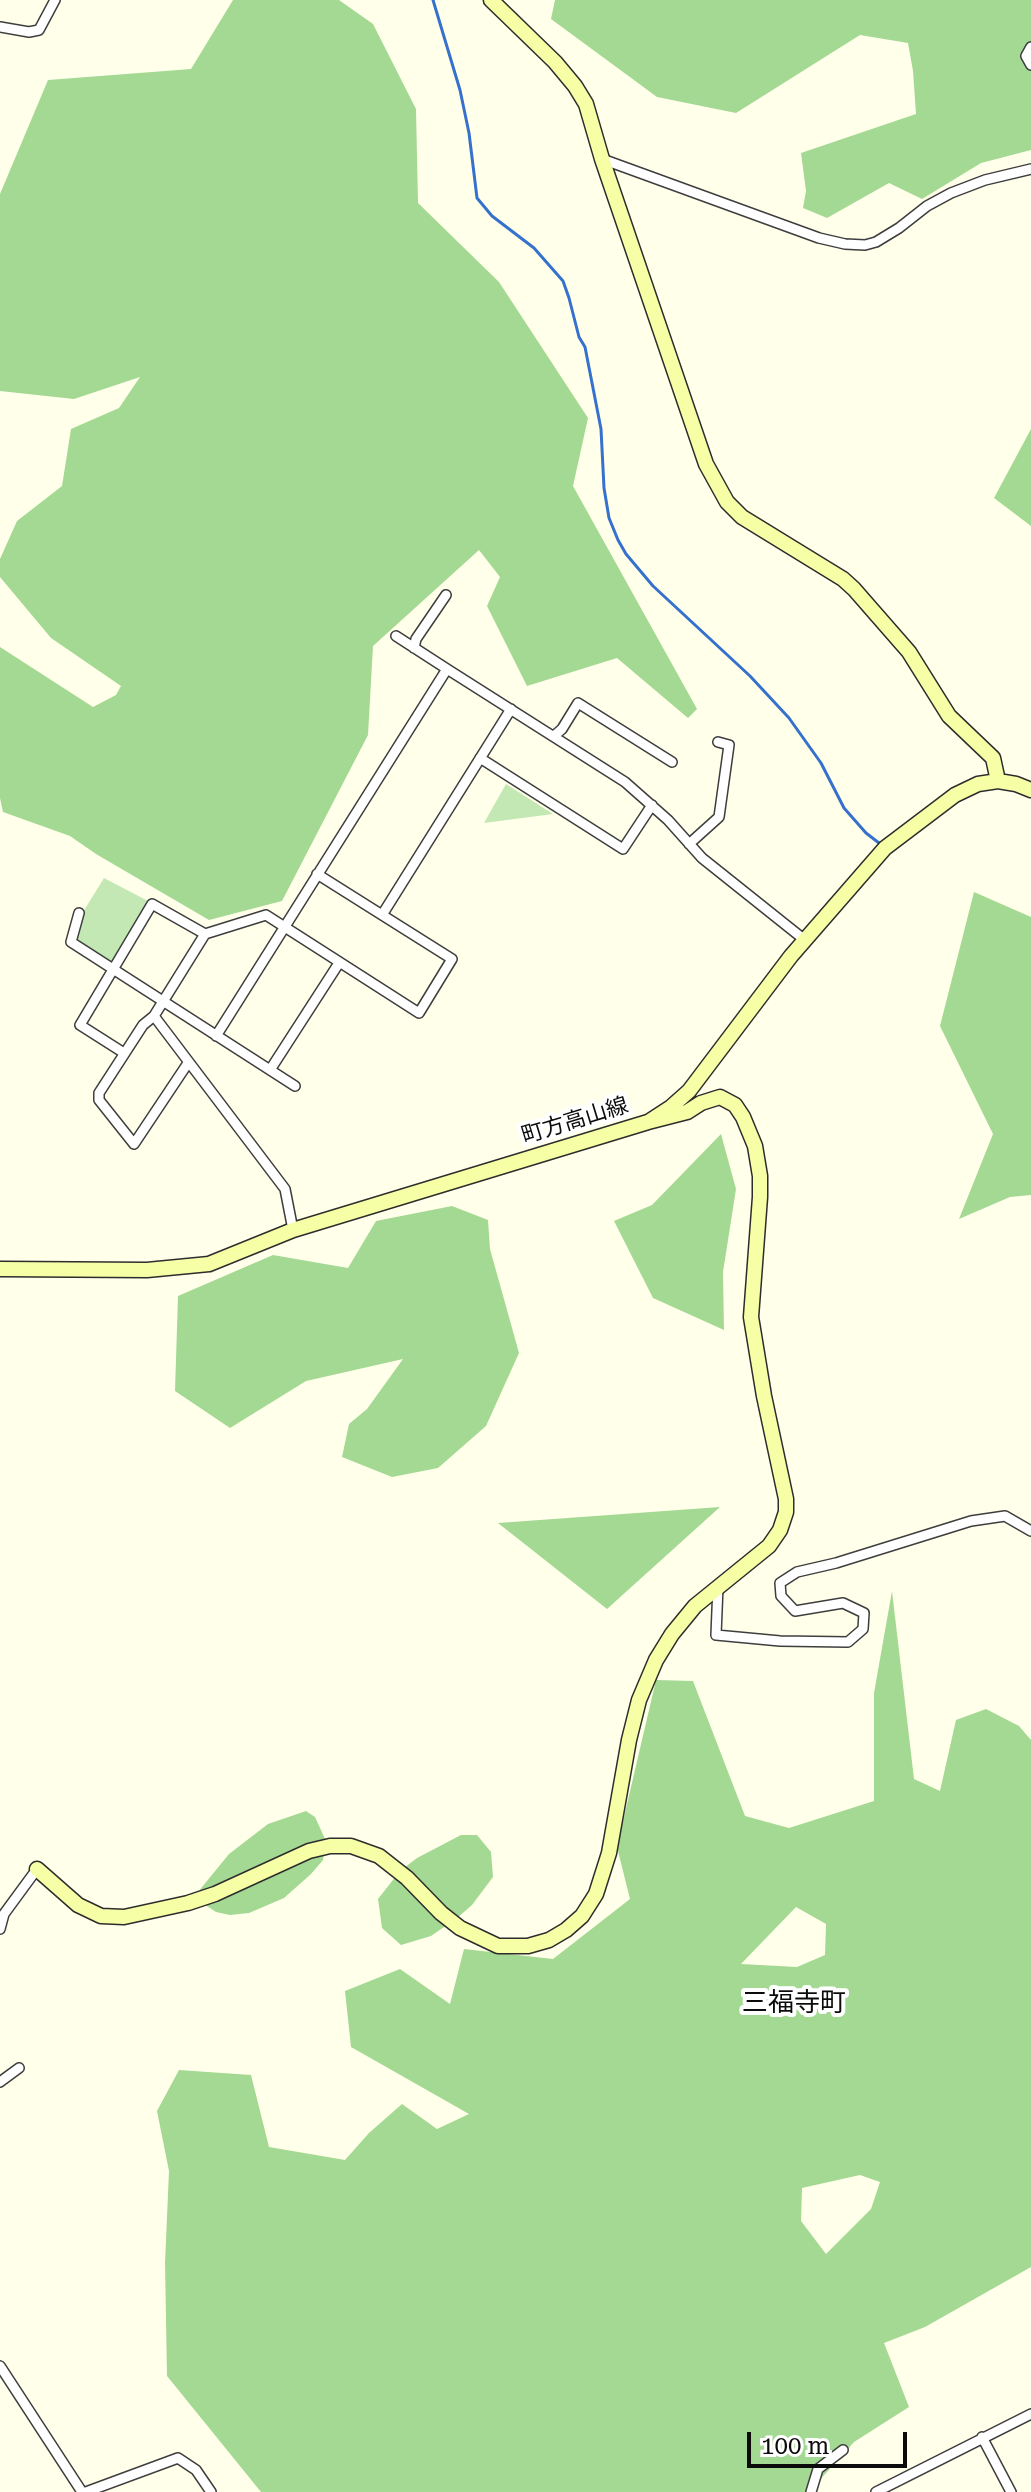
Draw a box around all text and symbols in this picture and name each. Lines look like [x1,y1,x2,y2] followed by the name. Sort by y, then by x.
[519,1092,631,1150] street label: 町方高山線
[742,1987,846,2019] district label: 三福寺町
[751,2416,911,2466] scale bar
[761,2432,829,2460] text: 100 m

